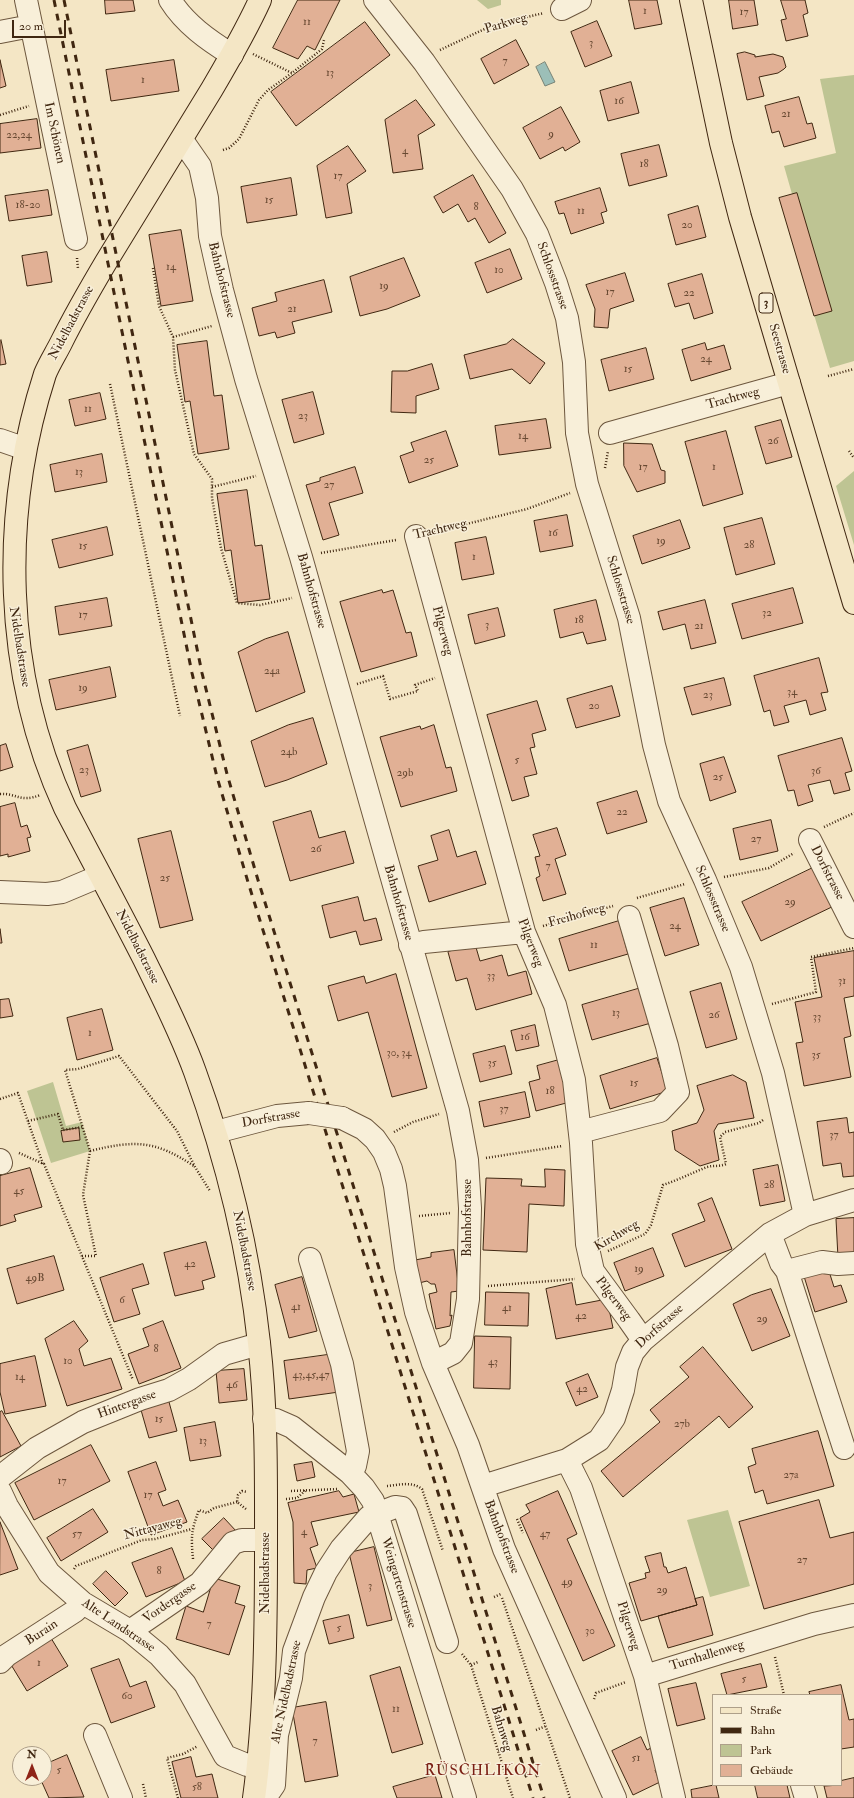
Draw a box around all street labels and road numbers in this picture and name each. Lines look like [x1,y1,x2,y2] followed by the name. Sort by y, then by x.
[483,10,529,38] street label: Parkweg
[40,101,68,165] street label: Im Schönen
[204,240,238,320] street label: Bahnhofstrasse
[533,240,571,312] street label: Schlossstrasse
[46,283,98,363] street label: Nidelbadstrasse
[759,293,773,313] road number: 3
[764,322,794,376] street label: Seestrasse
[705,384,761,414] street label: Trachtweg
[412,516,468,544] street label: Trachtweg
[293,551,329,631] street label: Bahnhofstrasse
[602,554,638,626] street label: Schlossstrasse
[428,604,456,658] street label: Pilgerweg
[5,606,33,688] street label: Nidelbadstrasse
[807,843,847,903] street label: Dorfstrasse
[380,863,416,943] street label: Bahnhofstrasse
[691,863,733,935] street label: Schlossstrasse
[547,900,607,932] street label: Freihofweg
[112,907,162,987] street label: Nidelbadstrasse
[514,917,546,969] street label: Pilgerweg
[241,1106,301,1132] street label: Dorfstrasse
[460,1179,476,1257] street label: Bahnhofstrasse
[229,1210,259,1292] street label: Nidelbadstrasse
[592,1217,642,1255] street label: Kirchweg
[591,1274,635,1324] street label: Pilgerweg
[633,1301,687,1353] street label: Dorfstrasse
[96,1387,158,1423] street label: Hintergasse
[480,1498,522,1576] street label: Bahnhofstrasse
[122,1514,184,1544] street label: Nittayaweg
[258,1532,274,1614] street label: Nidelbadstrasse
[377,1536,419,1630] street label: Weingartenstrasse
[140,1579,200,1627] street label: Vordergasse
[78,1596,158,1656] street label: Alte Landstrasse
[613,1599,643,1653] street label: Pilgerweg
[23,1617,61,1649] street label: Burain
[668,1637,746,1675] street label: Turnhallenweg
[268,1639,306,1745] street label: Alte Nidelbadstrasse
[487,1704,515,1754] street label: Bahnweg

